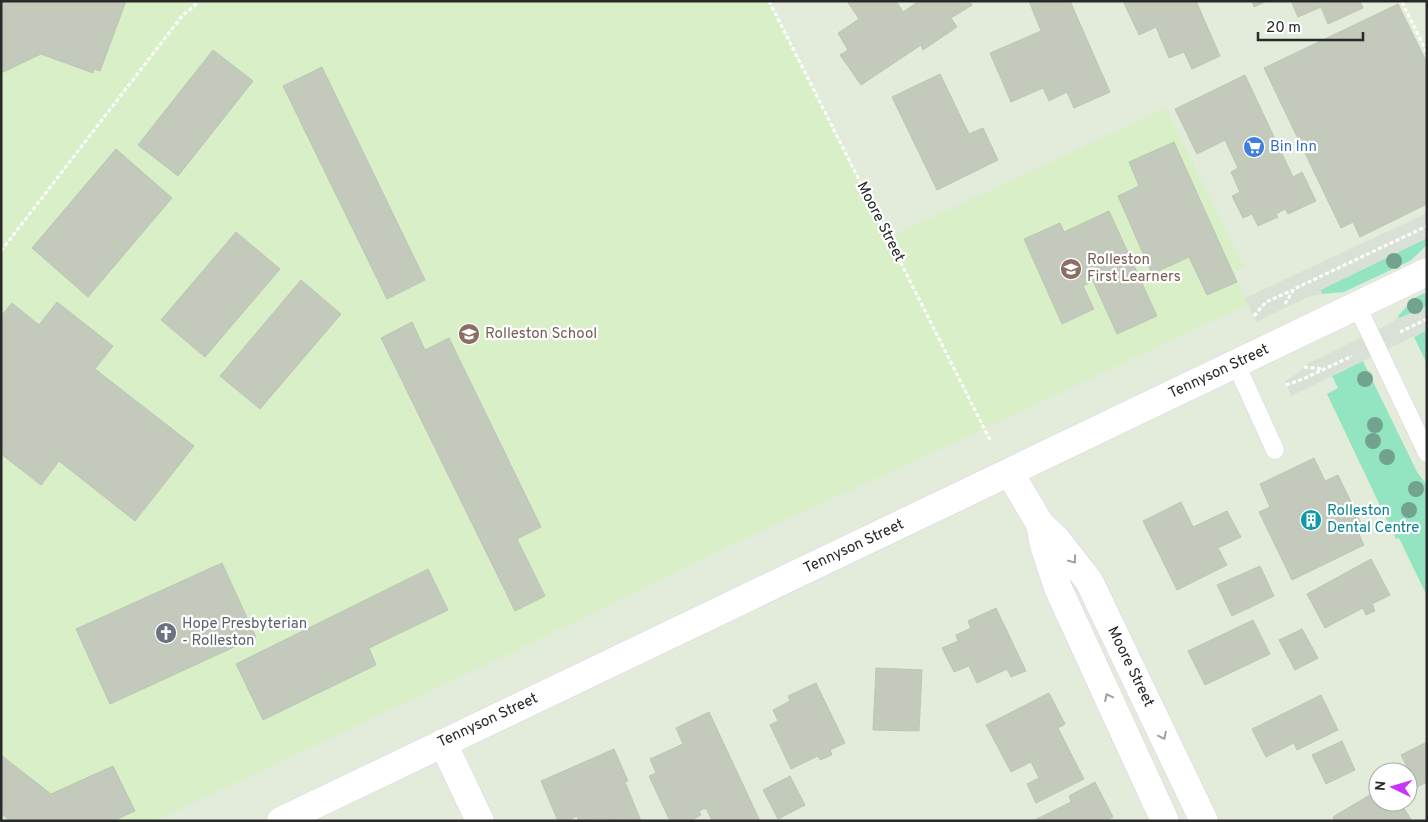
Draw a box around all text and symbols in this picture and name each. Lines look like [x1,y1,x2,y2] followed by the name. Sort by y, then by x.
[1258,10,1363,42] scale bar
[1266,19,1301,38] text: 20 m
[1242,135,1266,159] supermarket icon: Bin Inn
[1270,138,1317,157] place label: Bin Inn
[852,179,908,265] street label: Moore Street
[1087,251,1181,287] place label: Rolleston First Learners
[1059,257,1083,281] school or university icon: Rolleston First Learners
[457,322,481,346] school or university icon: Rolleston School
[485,325,597,344] place label: Rolleston School
[1166,340,1272,404] street label: Tennyson Street
[1327,502,1419,538] place label: Rolleston Dental Centre
[1299,508,1323,532] building icon: Rolleston Dental Centre
[801,515,907,579] street label: Tennyson Street
[1067,554,1076,564] one-way arrow
[182,615,307,651] place label: Hope Presbyterian - Rolleston
[154,621,178,645] church icon: Hope Presbyterian - Rolleston
[1102,624,1158,710] street label: Moore Street
[435,689,541,753] street label: Tennyson Street
[1104,693,1115,702] one-way arrow
[1157,731,1167,740] one-way arrow
[1368,762,1418,812] north arrow
[1373,780,1390,792] text: N

